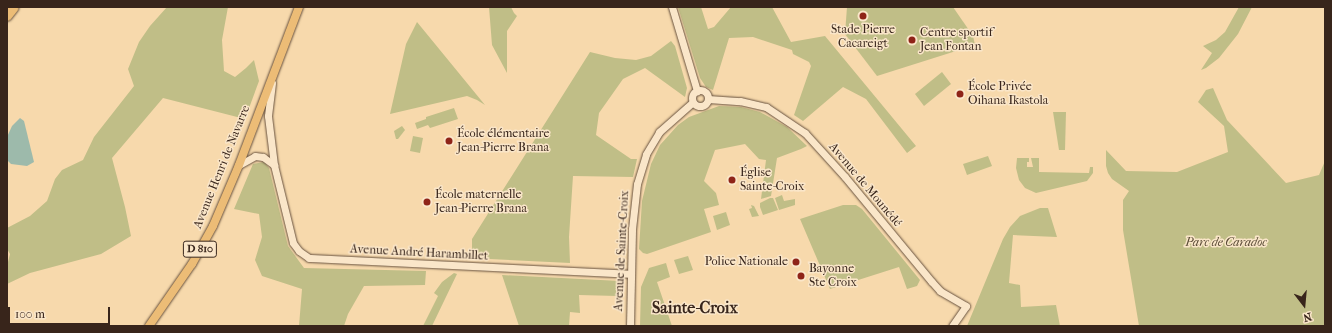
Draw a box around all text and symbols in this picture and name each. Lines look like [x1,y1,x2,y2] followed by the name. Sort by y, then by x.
[858,11,868,21] marker: Stade Pierre Cacareigt
[831,23,895,51] place label: Stade Pierre Cacareigt
[920,26,993,54] place label: Centre sportif Jean Fontan
[907,35,917,45] marker: Centre sportif Jean Fontan
[968,80,1048,108] place label: École Privée Oihana Ikastola
[955,89,965,99] marker: École Privée Oihana Ikastola
[191,103,253,231] street label: Avenue Henri de Navarre
[457,127,549,155] place label: École élémentaire Jean-Pierre Brana
[444,136,454,146] marker: École élémentaire Jean-Pierre Brana
[826,140,904,230] street label: Avenue de Mounédé
[740,166,804,194] place label: Église Sainte-Croix
[727,175,737,185] marker: Église Sainte-Croix
[435,188,527,216] place label: École maternelle Jean-Pierre Brana
[612,190,632,312] street label: Avenue de Sainte-Croix
[422,197,432,207] marker: École maternelle Jean-Pierre Brana
[1185,236,1267,250] park label: Parc de Caradoc
[182,240,218,258] road number: D 810
[350,242,488,264] street label: Avenue André Harambillet
[705,255,788,269] place label: Police Nationale
[791,257,801,267] marker: Police Nationale
[809,262,857,290] place label: Bayonne Ste Croix
[796,271,806,281] marker: Bayonne Ste Croix
[1284,285,1324,325] north arrow
[652,298,738,318] district label: Sainte-Croix
[10,299,112,325] scale bar
[15,307,45,321] text: 100 m
[1302,310,1313,324] text: N

